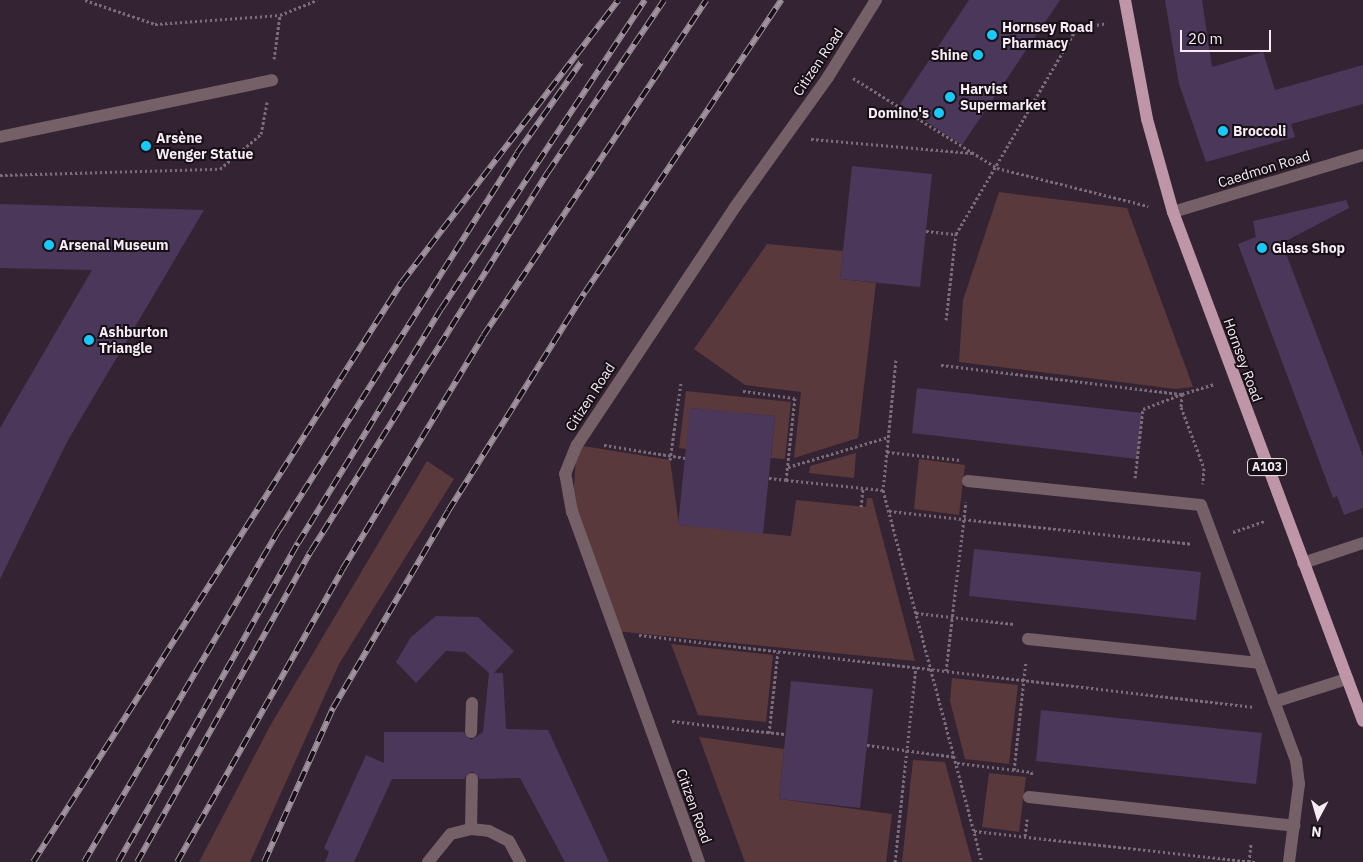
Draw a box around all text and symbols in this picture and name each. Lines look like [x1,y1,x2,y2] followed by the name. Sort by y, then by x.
[1002,19,1093,52] place label: Hornsey Road Pharmacy
[1183,20,1274,52] scale bar
[789,25,847,99] street label: Citizen Road
[986,29,998,41] marker: Hornsey Road Pharmacy
[1188,29,1223,48] text: 20 m
[931,47,968,63] place label: Shine
[972,49,984,61] marker: Shine
[960,81,1046,114] place label: Harvist Supermarket
[944,91,956,103] marker: Harvist Supermarket
[868,105,929,121] place label: Domino's
[933,107,945,119] marker: Domino's
[1233,123,1286,139] place label: Broccoli
[1217,125,1229,137] marker: Broccoli
[156,130,253,162] place label: Arsène Wenger Statue
[140,140,152,152] marker: Arsène Wenger Statue
[1216,147,1312,191] street label: Caedmon Road
[59,237,169,253] place label: Arsenal Museum
[43,239,55,251] marker: Arsenal Museum
[1272,240,1345,256] place label: Glass Shop
[1256,242,1268,254] marker: Glass Shop
[1220,316,1266,404] street label: Hornsey Road
[99,324,168,357] place label: Ashburton Triangle
[83,334,95,346] marker: Ashburton Triangle
[562,360,618,434] street label: Citizen Road
[1247,458,1287,477] road number: A103
[673,766,715,846] street label: Citizen Road
[1293,792,1343,842] north arrow
[1310,822,1322,841] text: N

